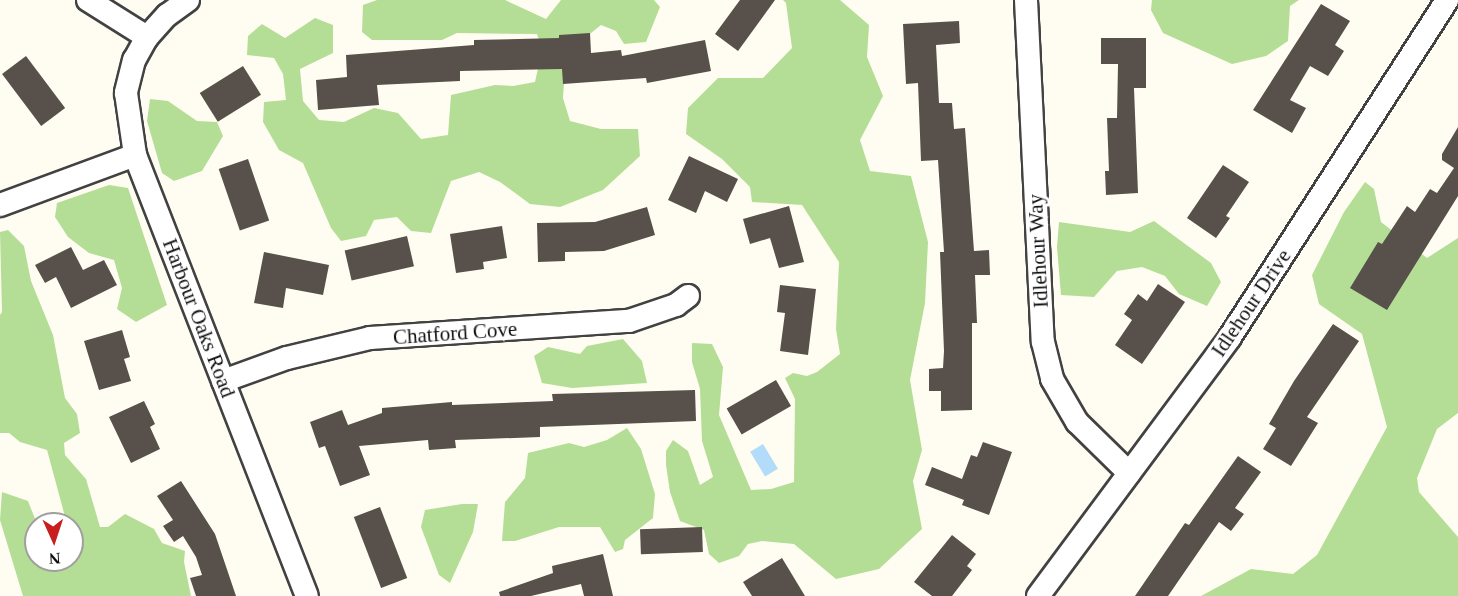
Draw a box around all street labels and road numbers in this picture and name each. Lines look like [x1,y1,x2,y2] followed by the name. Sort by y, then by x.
[1022,193,1054,309] street label: Idlehour Way
[157,235,241,401] street label: Harbour Oaks Road
[1206,244,1296,362] street label: Idlehour Drive
[392,316,518,350] street label: Chatford Cove

